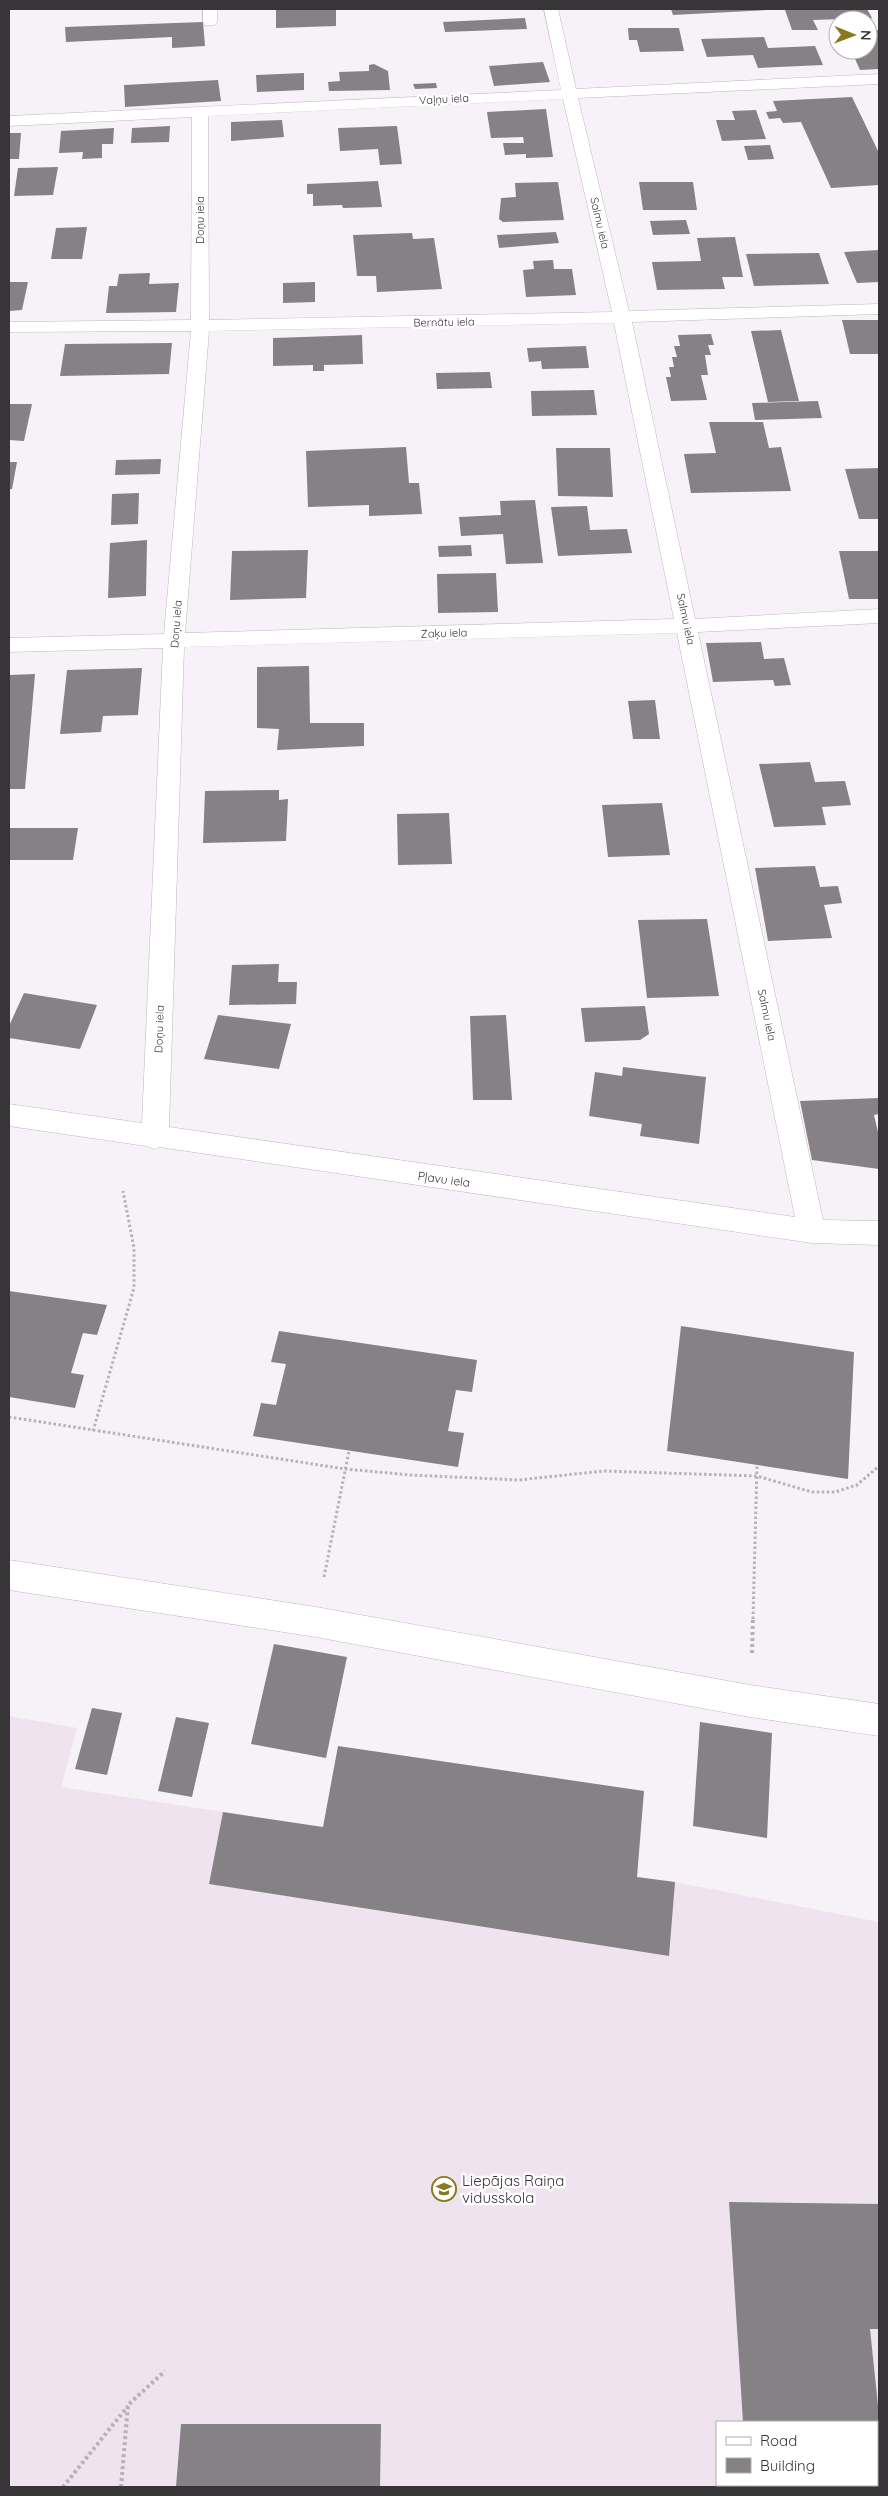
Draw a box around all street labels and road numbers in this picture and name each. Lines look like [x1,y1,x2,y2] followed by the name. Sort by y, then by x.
[419,91,469,107] street label: Vaļņu iela
[193,196,207,244] street label: Doņu iela
[587,196,613,250] street label: Salmu iela
[413,314,475,330] street label: Bernātu iela
[674,592,698,646] street label: Salmu iela
[167,600,185,648] street label: Doņu iela
[420,625,468,641] street label: Zaķu iela
[755,988,779,1042] street label: Salmu iela
[151,1005,167,1053] street label: Doņu iela
[417,1168,471,1190] street label: Pļavu iela

